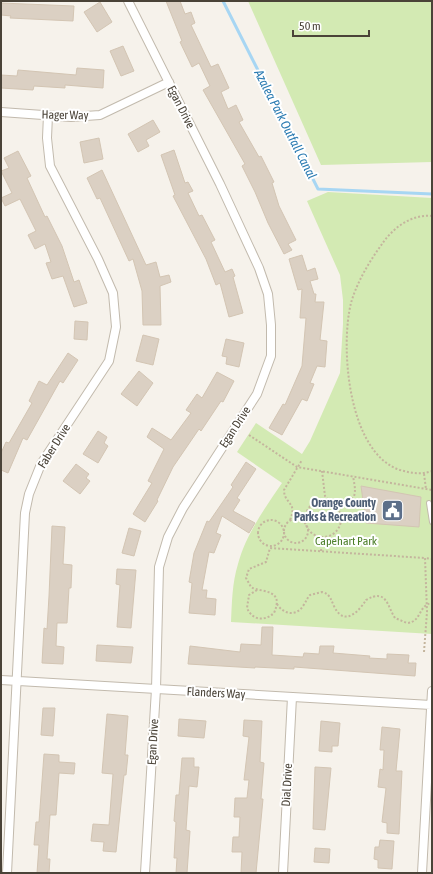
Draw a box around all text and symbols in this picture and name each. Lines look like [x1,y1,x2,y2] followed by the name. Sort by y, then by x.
[293,12,369,38] scale bar
[299,19,321,33] text: 50 m
[251,66,320,182] water label: Azalea Park Outfall Canal
[164,83,198,131] street label: Egan Drive
[41,108,89,122] street label: Hager Way
[217,404,253,450] street label: Egan Drive
[35,421,73,471] street label: Faber Drive
[294,496,376,524] place label: Orange County Parks & Recreation
[379,497,405,523] public building icon: Orange County Parks & Recreation
[315,534,378,548] park label: Capehart Park
[186,684,246,702] street label: Flanders Way
[145,718,161,766] street label: Egan Drive
[279,763,295,807] street label: Dial Drive

